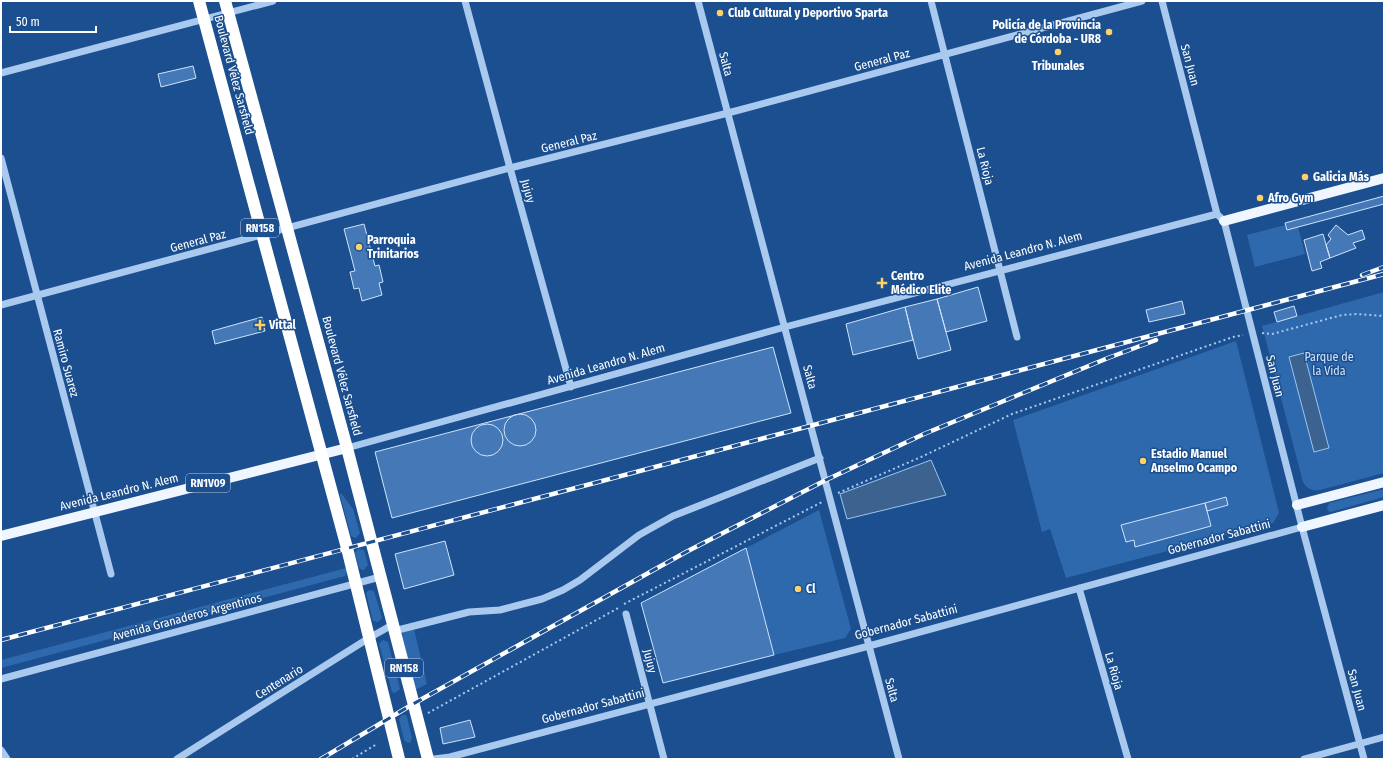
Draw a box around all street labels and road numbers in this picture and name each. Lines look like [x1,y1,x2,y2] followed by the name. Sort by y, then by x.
[211,14,257,136] street label: Boulevard Vélez Sarsfield
[1178,43,1202,87] street label: San Juan
[853,46,912,74] street label: General Paz
[716,50,736,78] street label: Salta
[540,128,599,156] street label: General Paz
[974,146,997,187] street label: La Rioja
[518,177,538,205] street label: Jujuy
[241,219,279,237] road number: RN158
[169,227,228,255] street label: General Paz
[962,228,1084,274] street label: Avenida Leandro N. Alem
[319,315,365,437] street label: Boulevard Vélez Sarsfield
[50,327,82,399] street label: Ramiro Suarez
[546,340,666,388] street label: Avenida Leandro N. Alem
[1263,354,1287,398] street label: San Juan
[800,363,820,391] street label: Salta
[58,470,180,514] street label: Avenida Leandro N. Alem
[186,474,230,492] road number: RN1V09
[1166,517,1272,557] street label: Gobernador Sabattini
[111,590,263,644] street label: Avenida Granaderos Argentinos
[853,602,959,642] street label: Gobernador Sabattini
[640,648,660,675] street label: Jujuy
[1102,650,1126,692] street label: La Rioja
[385,659,423,677] road number: RN158
[253,662,305,702] street label: Centenario
[1345,668,1369,712] street label: San Juan
[882,676,902,704] street label: Salta
[540,686,646,726] street label: Gobernador Sabattini

